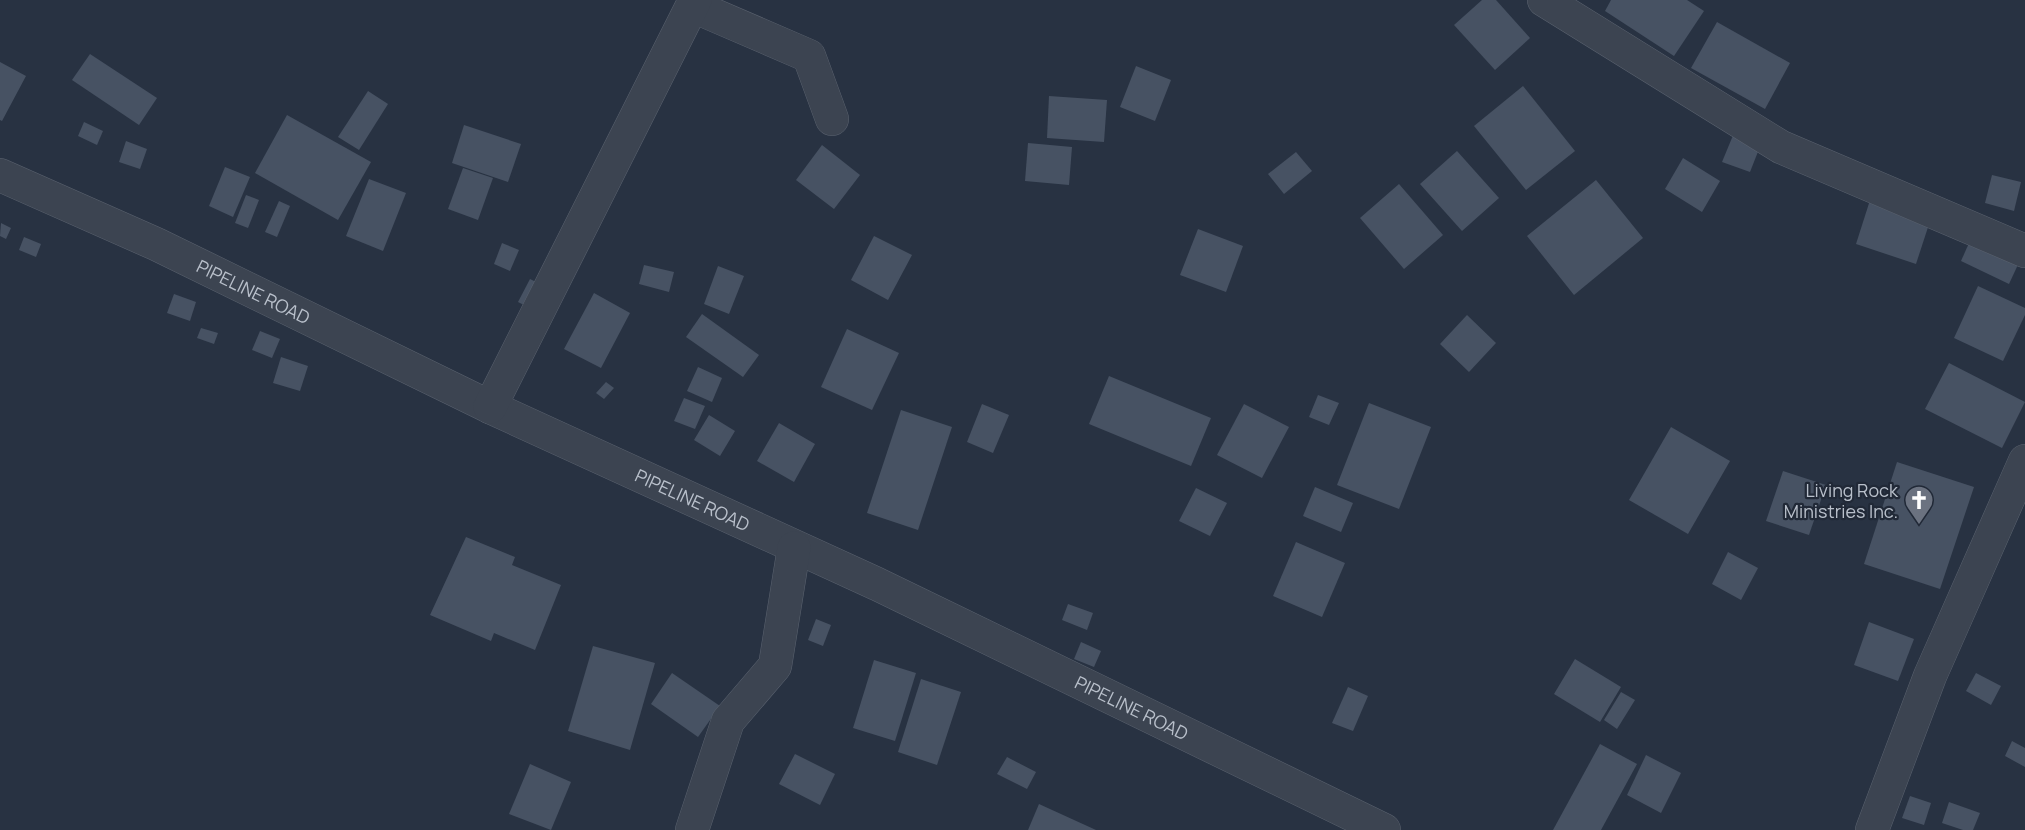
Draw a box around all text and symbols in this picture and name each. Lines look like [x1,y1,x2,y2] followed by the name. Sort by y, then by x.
[193,254,314,329] street label: PIPELINE ROAD
[632,463,754,536] street label: PIPELINE ROAD
[1784,478,1899,523] place label: Living Rock Ministries Inc.
[1903,484,1935,526] church icon: Living Rock Ministries Inc.
[1071,670,1193,745] street label: PIPELINE ROAD

